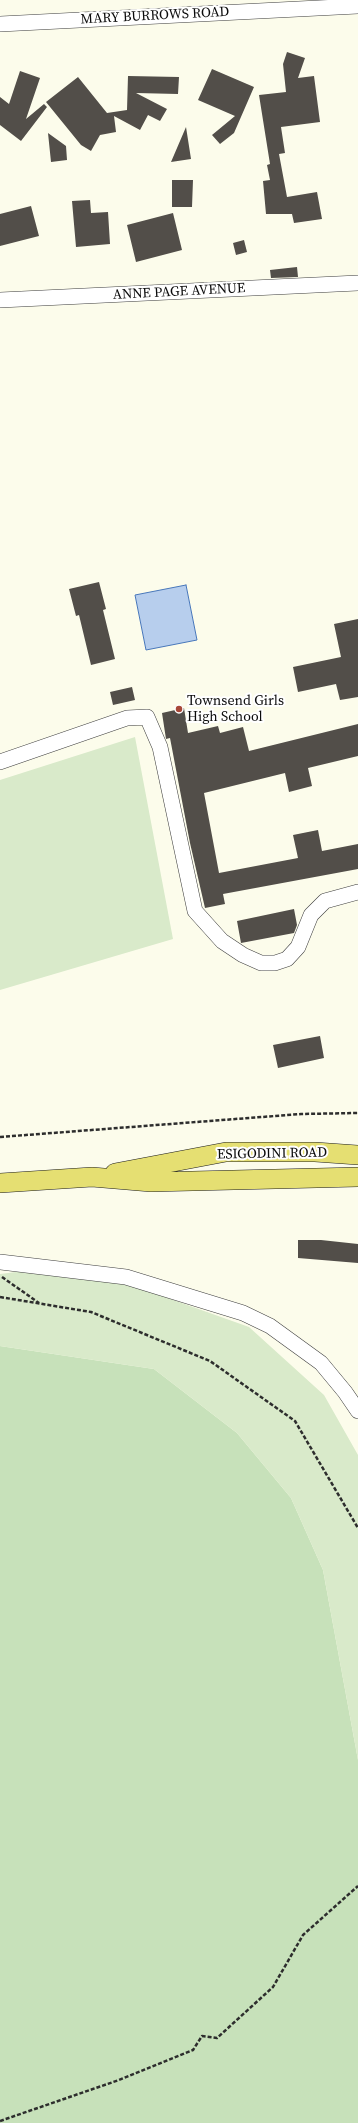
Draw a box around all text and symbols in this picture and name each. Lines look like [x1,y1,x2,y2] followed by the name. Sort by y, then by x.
[80,4,230,28] street label: MARY BURROWS ROAD
[112,280,246,304] street label: ANNE PAGE AVENUE
[187,693,284,726] place label: Townsend Girls High School
[174,704,184,714] marker: Townsend Girls High School
[217,1145,327,1163] street label: ESIGODINI ROAD

